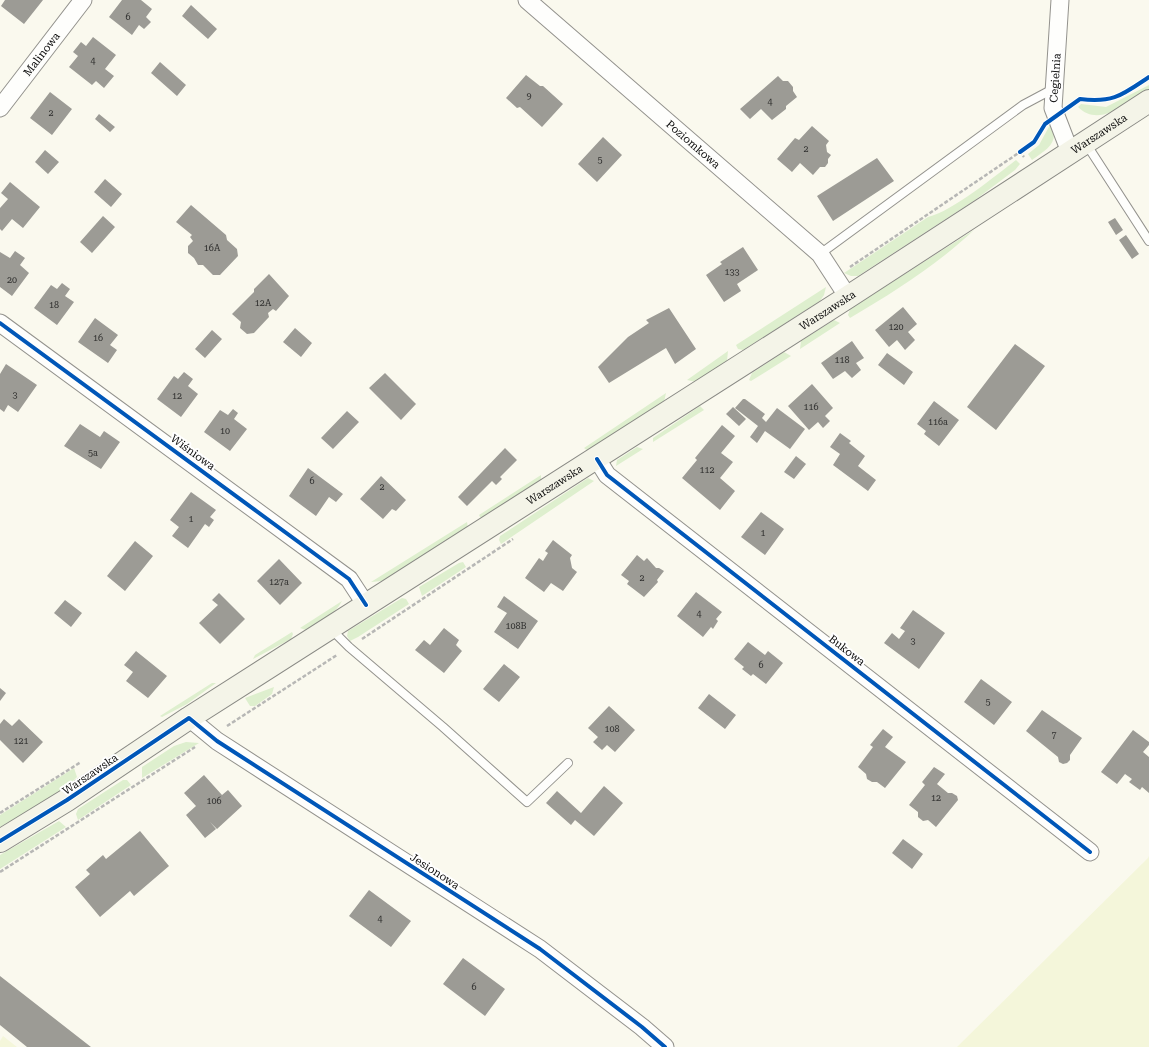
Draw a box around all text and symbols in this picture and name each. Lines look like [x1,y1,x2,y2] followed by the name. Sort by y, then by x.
[125,12,131,22] house number: 6
[21,30,63,79] street label: Malinowa
[1047,53,1064,103] street label: Cegielnia
[90,56,96,66] house number: 4
[526,91,532,101] house number: 9
[767,97,773,107] house number: 4
[48,108,54,118] house number: 2
[1069,111,1130,157] street label: Warszawska
[663,118,723,171] street label: Poziomkowa
[803,144,809,154] house number: 2
[597,155,603,165] house number: 5
[204,243,221,253] house number: 16A
[724,267,740,277] house number: 133
[7,275,17,285] house number: 20
[797,288,858,333] street label: Warszawska
[255,298,272,308] house number: 12A
[49,300,59,310] house number: 18
[888,322,904,332] house number: 120
[93,333,103,343] house number: 16
[834,355,850,365] house number: 118
[12,390,18,400] house number: 3
[172,391,182,401] house number: 12
[803,402,819,412] house number: 116
[928,417,948,427] house number: 116a
[220,426,230,436] house number: 10
[168,432,218,473] street label: Wiśniowa
[88,448,98,458] house number: 5a
[524,462,585,508] street label: Warszawska
[699,465,715,475] house number: 112
[309,476,315,486] house number: 6
[379,482,385,492] house number: 2
[188,514,194,524] house number: 1
[760,528,766,538] house number: 1
[639,573,645,583] house number: 2
[269,577,289,587] house number: 127a
[696,609,702,619] house number: 4
[505,621,527,631] house number: 108B
[826,632,867,669] street label: Bukowa
[910,636,916,646] house number: 3
[758,660,764,670] house number: 6
[985,697,991,707] house number: 5
[604,724,620,734] house number: 108
[1051,730,1057,740] house number: 7
[13,736,29,746] house number: 121
[60,751,120,798] street label: Warszawska
[931,793,941,803] house number: 12
[206,796,222,806] house number: 106
[408,851,462,892] street label: Jesionowa
[377,914,383,924] house number: 4
[471,982,477,992] house number: 6

